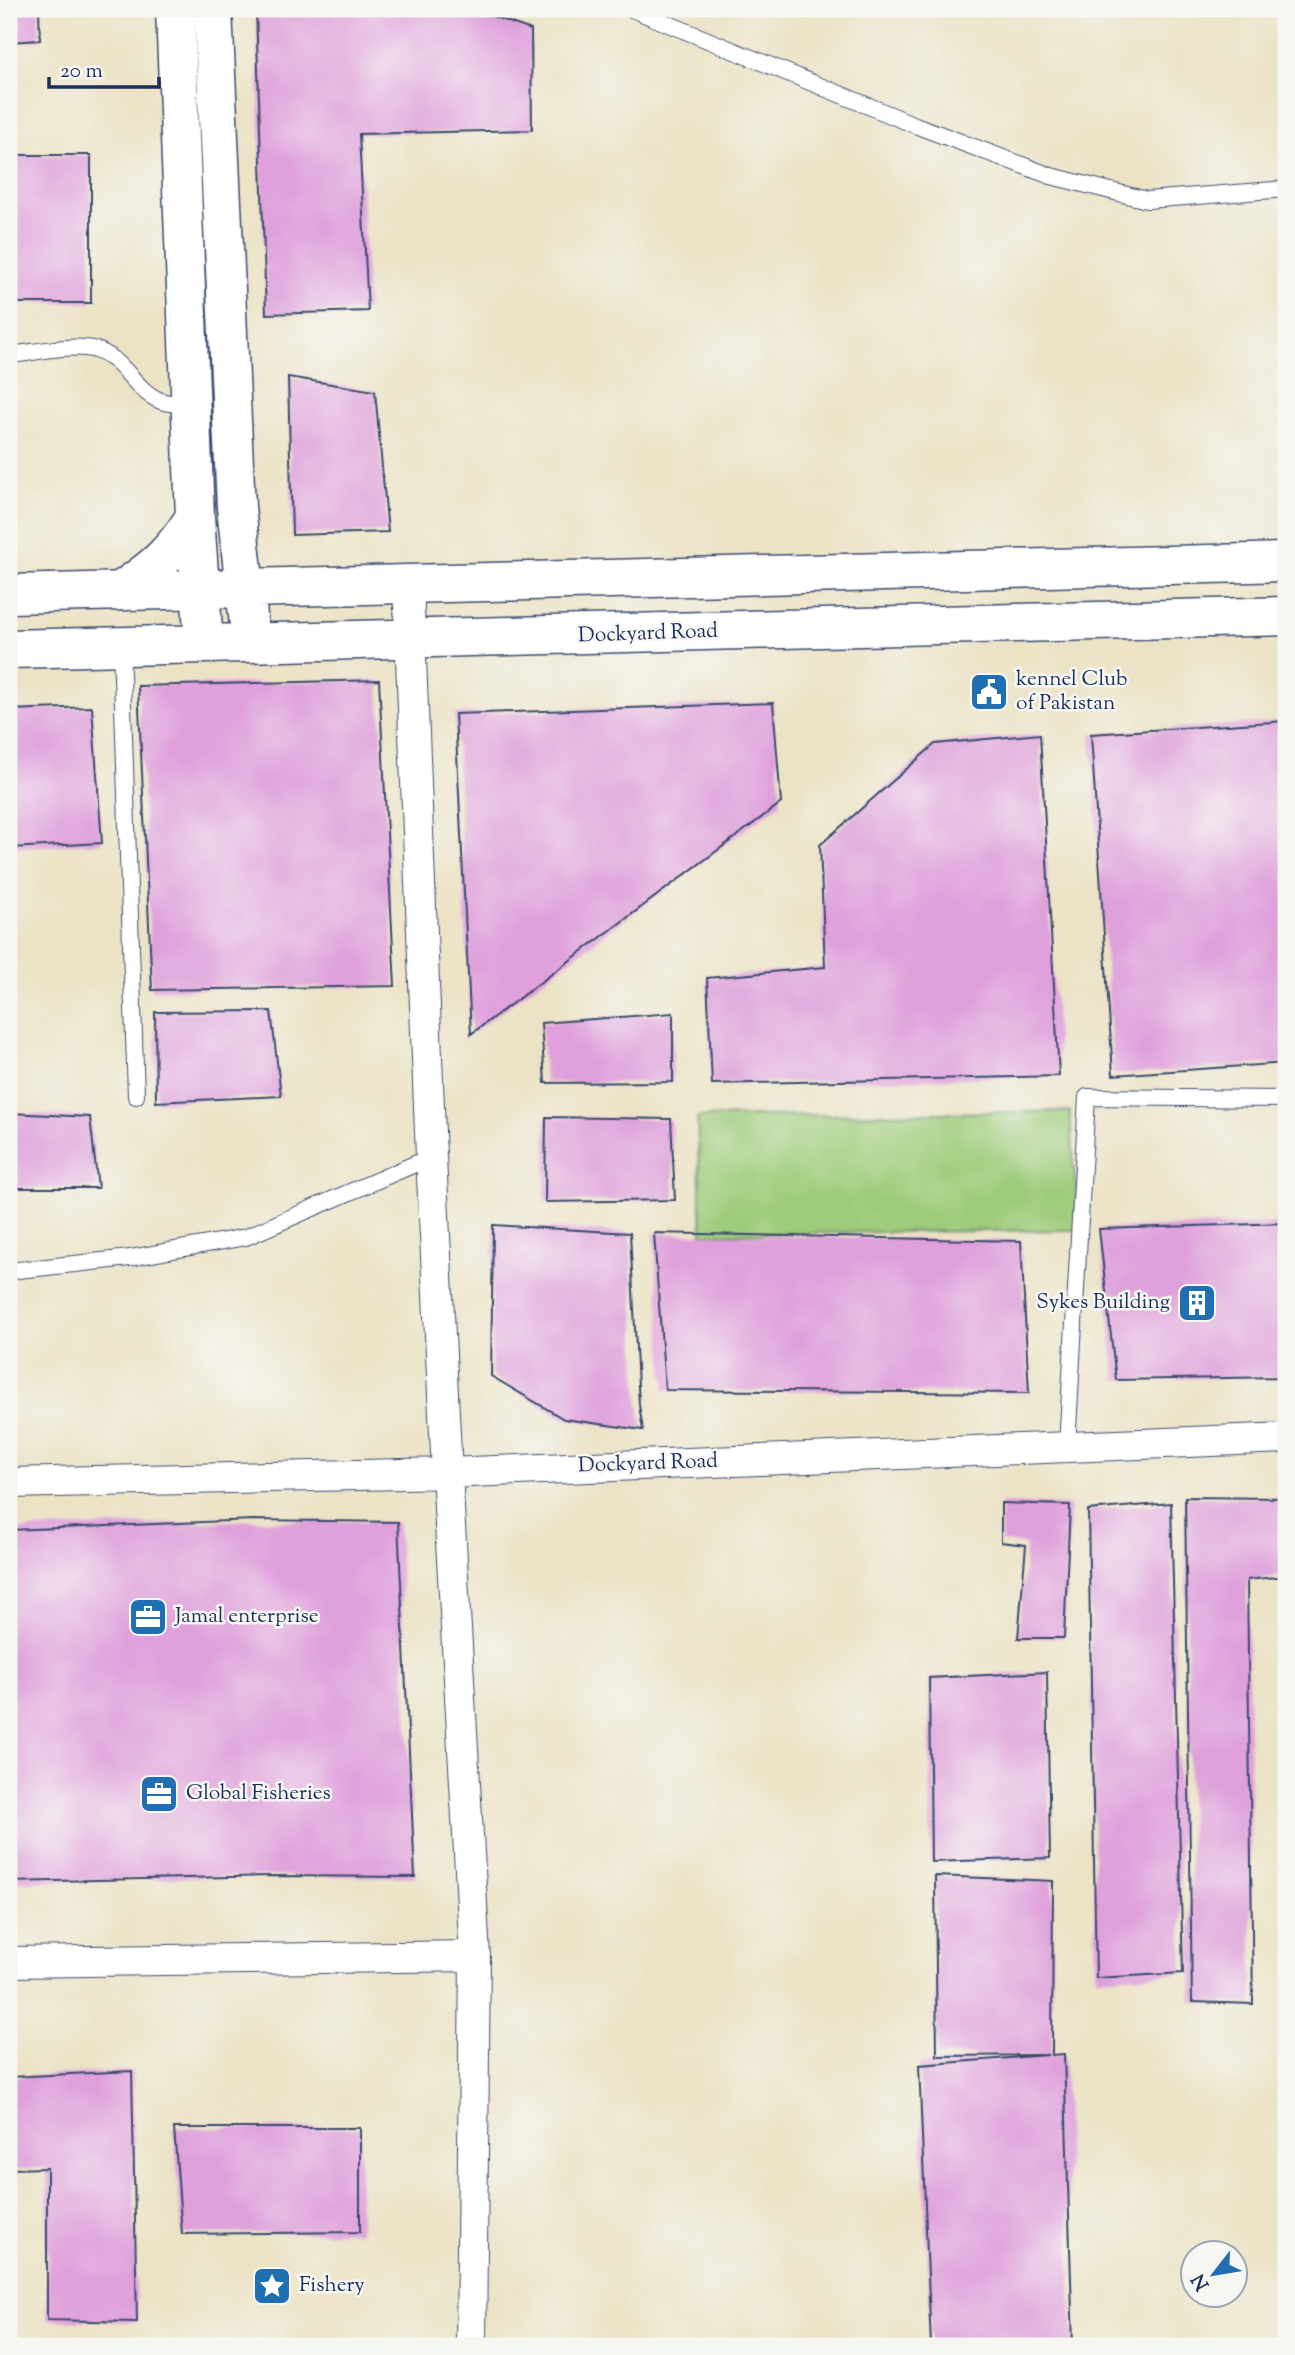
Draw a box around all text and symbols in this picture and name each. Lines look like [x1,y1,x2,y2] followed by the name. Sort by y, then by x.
[49,46,159,90] scale bar
[60,57,103,87] text: 20 m
[578,617,719,651] street label: Dockyard Road
[1016,665,1127,719] place label: kennel Club of Pakistan
[968,671,1010,713] public building icon: kennel Club of Pakistan
[1176,1282,1218,1324] building icon: Sykes Building
[1036,1288,1170,1318] place label: Sykes Building
[578,1447,719,1481] street label: Dockyard Road
[127,1596,169,1638] office icon: Jamal enterprise
[174,1602,319,1632] place label: Jamal enterprise
[138,1773,180,1815] office icon: Global Fisheries
[186,1779,331,1809] place label: Global Fisheries
[1180,2240,1250,2310] north arrow
[251,2265,293,2307] place icon: Fishery
[1186,2268,1217,2295] text: N
[299,2271,365,2301] place label: Fishery

